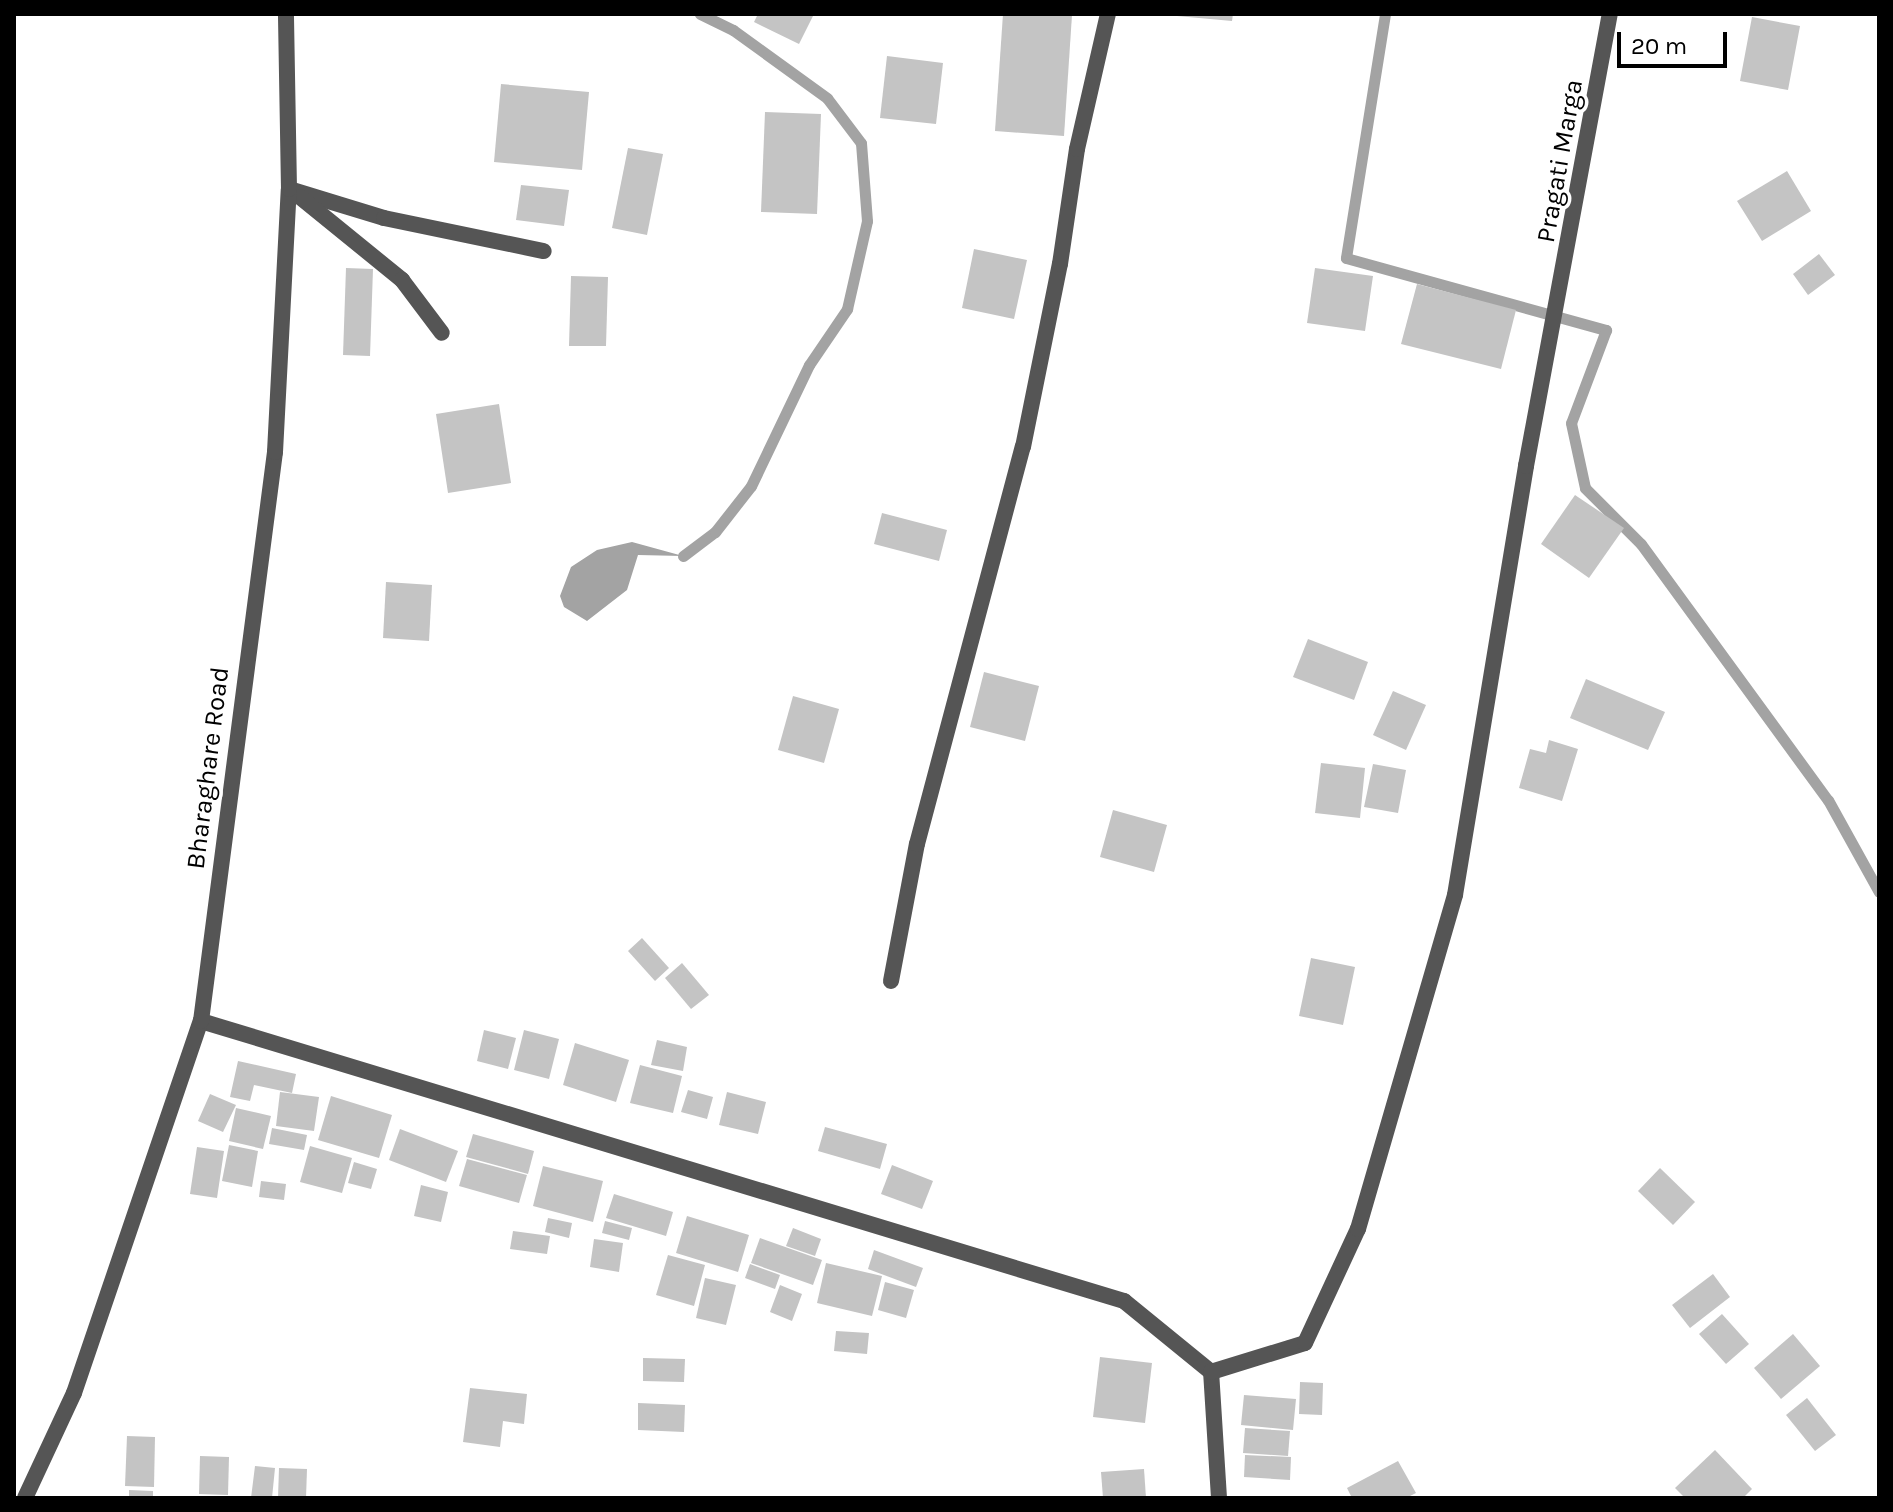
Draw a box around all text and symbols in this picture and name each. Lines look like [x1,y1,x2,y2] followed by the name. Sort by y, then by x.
[1621,16,1731,66] scale bar
[1631,32,1687,60] text: 20 m
[1530,77,1590,245] street label: Pragati Marga
[180,665,236,871] street label: Bharaghare Road

